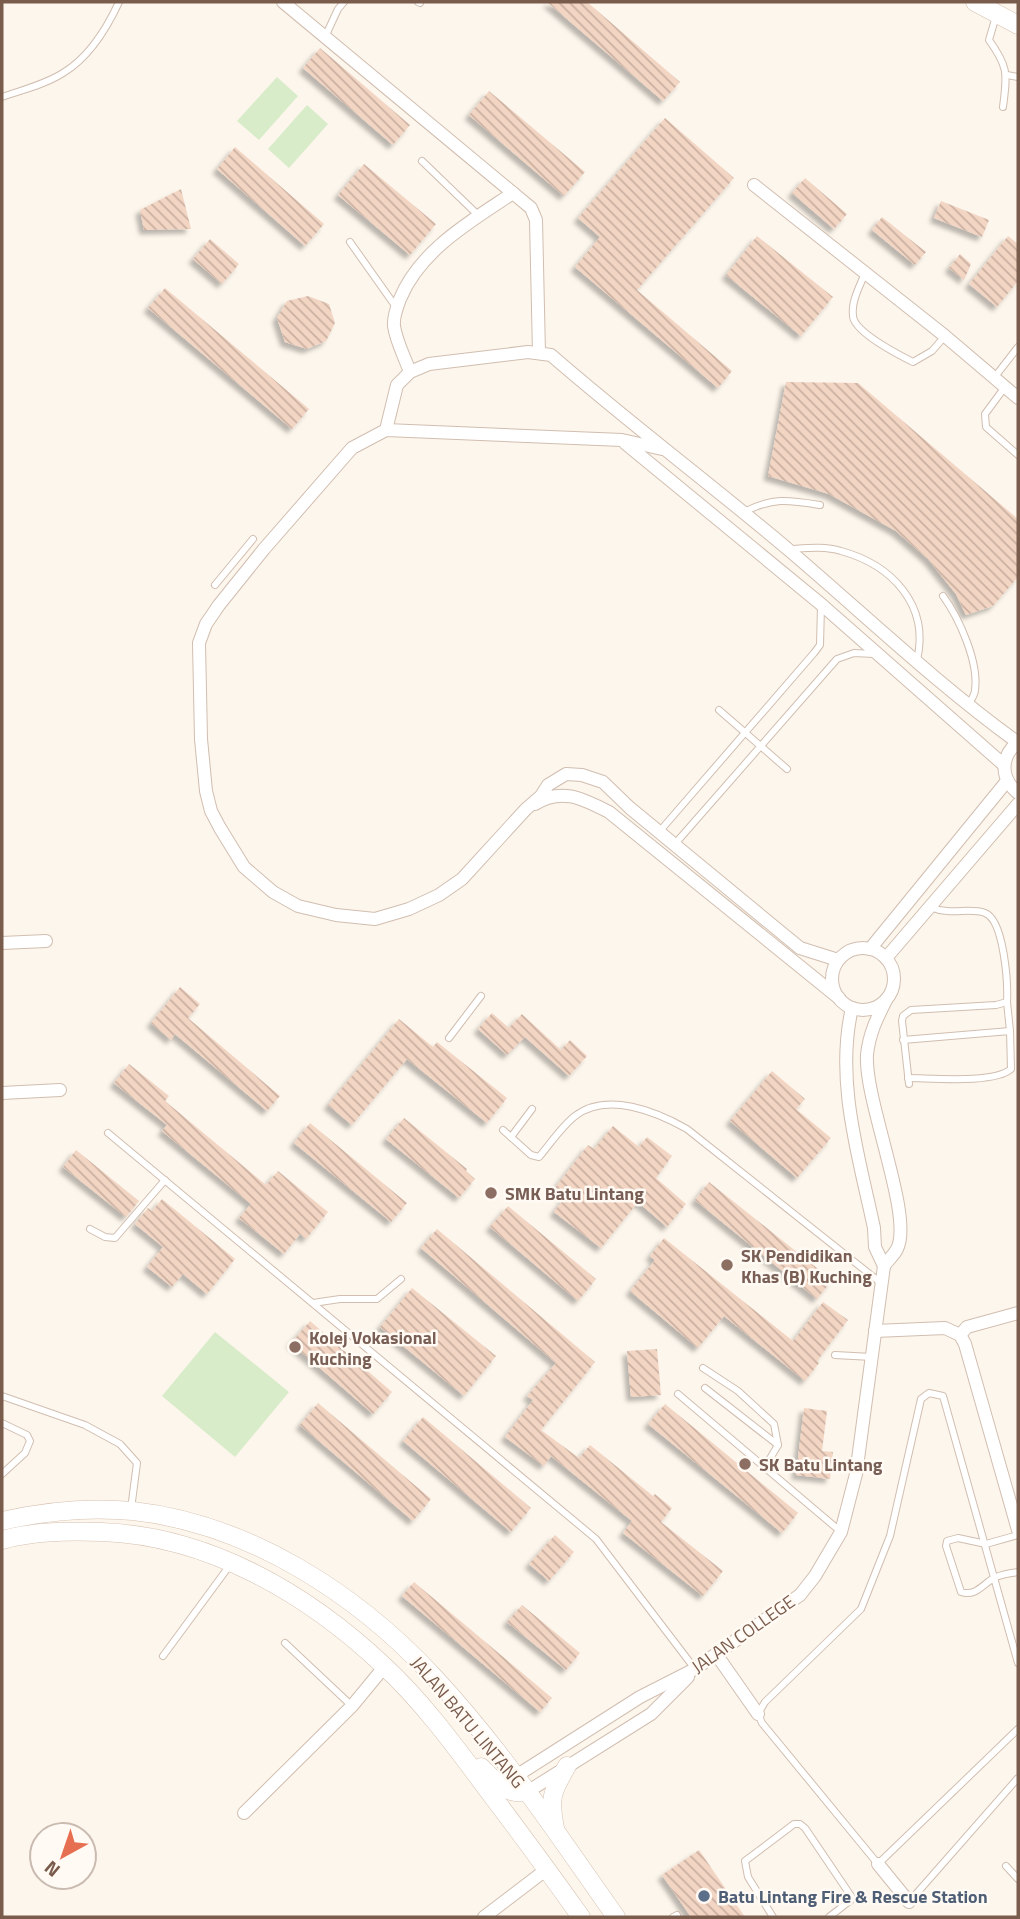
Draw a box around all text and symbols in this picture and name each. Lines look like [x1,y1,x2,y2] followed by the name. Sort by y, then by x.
[505,1180,644,1207] place label: SMK Batu Lintang
[483,1185,499,1201] marker: SMK Batu Lintang
[741,1242,872,1290] place label: SK Pendidikan Khas (B) Kuching
[719,1257,735,1273] marker: SK Pendidikan Khas (B) Kuching
[309,1324,437,1372] place label: Kolej Vokasional Kuching
[287,1339,303,1355] marker: Kolej Vokasional Kuching
[759,1451,883,1478] place label: SK Batu Lintang
[737,1456,753,1472] marker: SK Batu Lintang
[686,1588,800,1680] street label: JALAN COLLEGE
[405,1650,531,1794] street label: JALAN BATU LINTANG
[28,1821,98,1891] north arrow
[37,1854,66,1885] text: N
[718,1883,988,1910] place label: Batu Lintang Fire & Rescue Station
[696,1888,712,1904] marker: Batu Lintang Fire & Rescue Station

